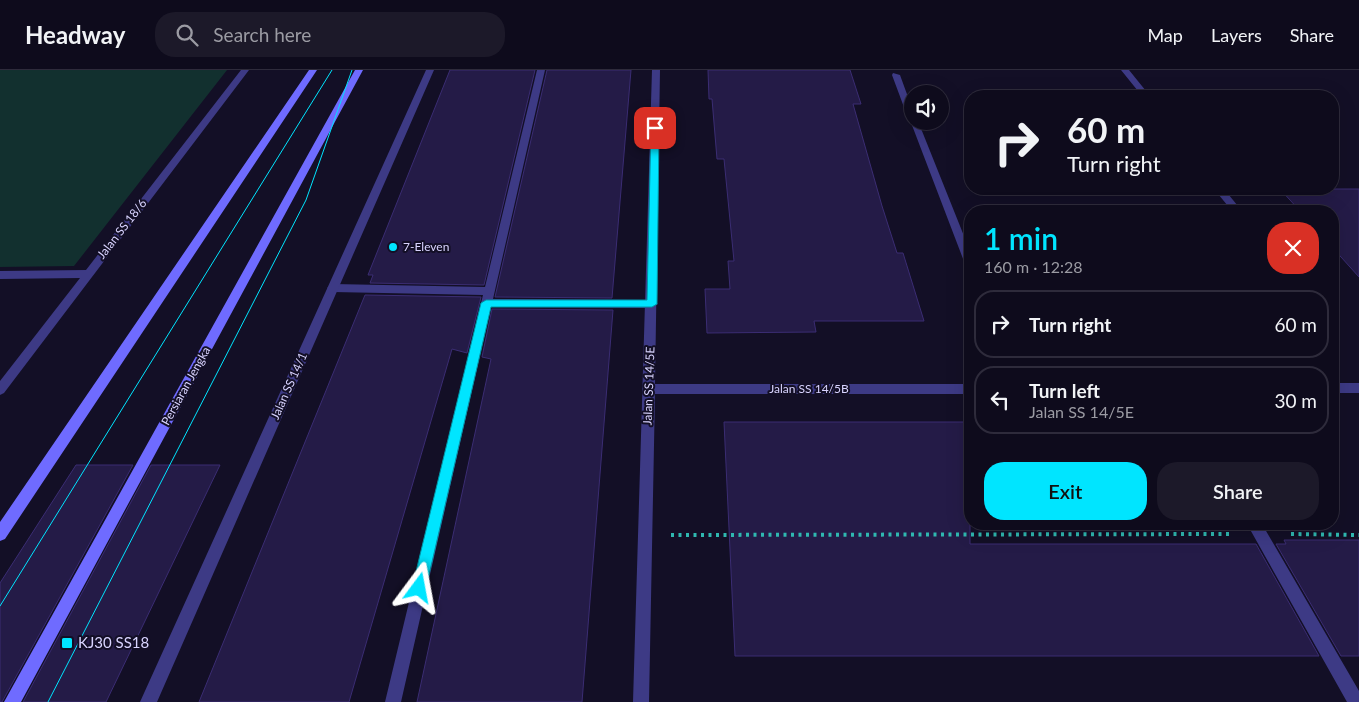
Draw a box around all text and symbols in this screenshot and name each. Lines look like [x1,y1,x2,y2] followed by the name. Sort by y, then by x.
[155,12,505,57] search box
[25,20,125,49] text: Headway
[173,21,201,49] icon: search
[213,23,311,46] text: Search here
[1147,24,1183,46] text: Map
[1211,24,1262,46] text: Layers
[1290,24,1334,46] text: Share
[904,85,949,130] map controls
[904,85,949,130] button: sound
[634,107,676,149] pin
[1067,108,1145,150] text: 60 m
[984,110,1049,175] icon: right
[641,114,669,142] icon: arrive
[1067,150,1161,177] text: Turn right
[94,196,150,262] street label: Jalan SS 18/6
[984,220,1058,256] text: 1 min
[1267,222,1319,274] button: close
[403,239,449,254] place label: 7-Eleven
[387,241,399,253] marker: 7-Eleven
[984,257,1083,276] text: 160 m · 12:28
[986,310,1014,338] icon: right
[1029,313,1111,336] text: Turn right
[1274,313,1317,336] text: 60 m
[158,344,213,428] street label: Persiaran Jengka
[640,346,657,426] street label: Jalan SS 14/5E
[267,350,310,422] street label: Jalan SS 14/1
[1029,379,1100,402] text: Turn left
[769,381,849,396] street label: Jalan SS 14/5B
[986,386,1014,414] icon: left
[1274,389,1317,412] text: 30 m
[1029,402,1134,421] text: Jalan SS 14/5E
[984,462,1147,520] button: Exit
[1157,462,1319,520] button: Share
[392,561,444,613] position arrow
[78,633,149,651] place label: KJ30 SS18
[60,636,74,650] marker: KJ30 SS18

